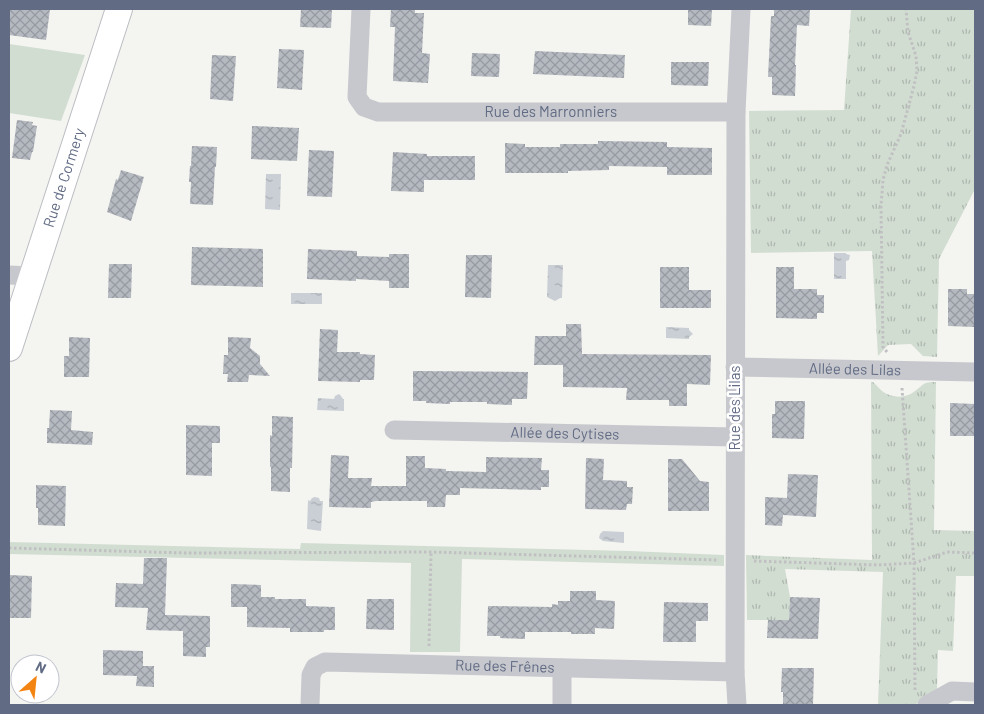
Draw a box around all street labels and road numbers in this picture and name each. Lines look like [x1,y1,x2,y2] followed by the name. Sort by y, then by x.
[485,102,617,120] street label: Rue des Marronniers
[39,125,88,229] street label: Rue de Cormery
[809,359,901,378] street label: Allée des Lilas
[725,365,743,451] street label: Rue des Lilas
[510,422,620,443] street label: Allée des Cytises
[455,655,555,676] street label: Rue des Frênes

